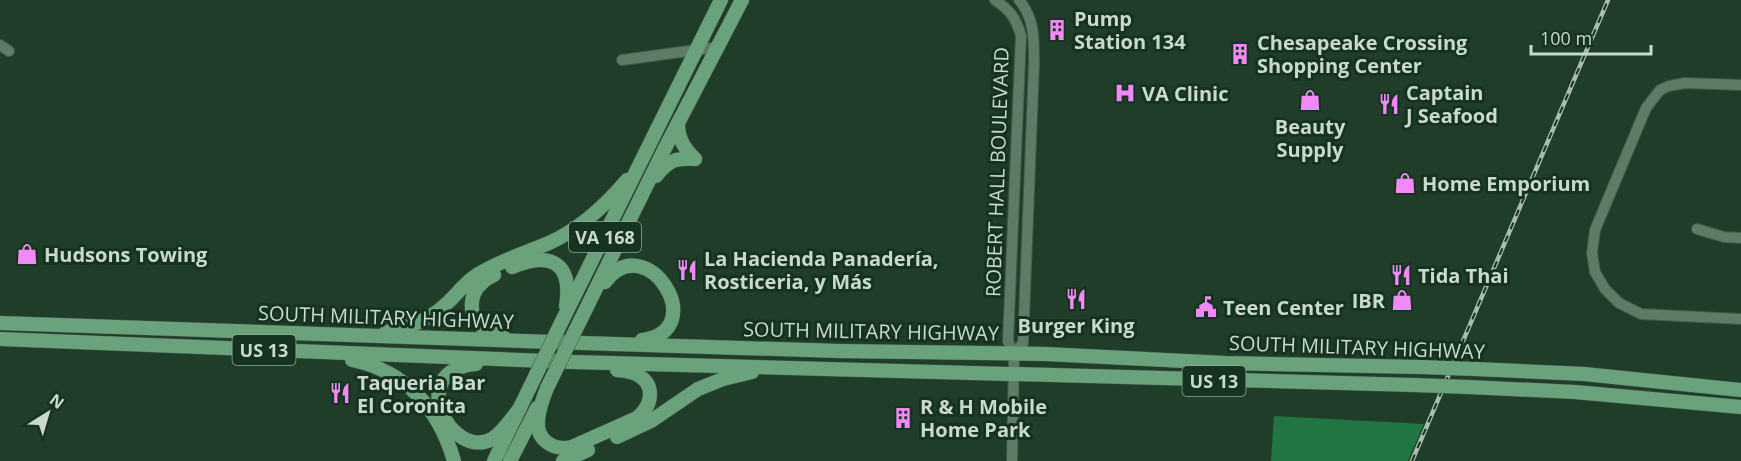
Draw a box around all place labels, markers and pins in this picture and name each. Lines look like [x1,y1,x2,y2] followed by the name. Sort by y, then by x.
[1074,5,1186,55] place label: Pump Station 134
[1045,18,1069,42] building icon: Pump Station 134
[1257,29,1468,79] place label: Chesapeake Crossing Shopping Center
[1228,42,1252,66] building icon: Chesapeake Crossing Shopping Center
[1404,79,1498,129] place label: Captain J Seafood
[1142,80,1228,107] place label: VA Clinic
[1113,81,1137,105] hospital icon: VA Clinic
[1298,88,1322,112] shop icon: Beauty Supply
[1377,92,1401,116] restaurant icon: Captain J Seafood
[1275,113,1346,163] place label: Beauty Supply
[1422,170,1590,197] place label: Home Emporium
[1393,171,1417,195] shop icon: Home Emporium
[44,241,208,268] place label: Hudsons Towing
[15,242,39,266] shop icon: Hudsons Towing
[704,245,939,295] place label: La Hacienda Panadería, Rosticeria, y Más
[675,258,699,282] restaurant icon: La Hacienda Panadería, Rosticeria, y Más
[1418,262,1509,289] place label: Tida Thai
[1389,263,1413,287] restaurant icon: Tida Thai
[1064,287,1088,311] restaurant icon: Burger King
[1352,287,1386,314] place label: IBR
[1390,288,1414,312] shop icon: IBR
[1223,294,1344,321] place label: Teen Center
[1194,295,1218,319] public building icon: Teen Center
[1018,312,1135,339] place label: Burger King
[357,369,485,419] place label: Taqueria Bar El Coronita
[328,381,352,405] restaurant icon: Taqueria Bar El Coronita
[920,393,1047,443] place label: R & H Mobile Home Park
[891,406,915,430] building icon: R & H Mobile Home Park

